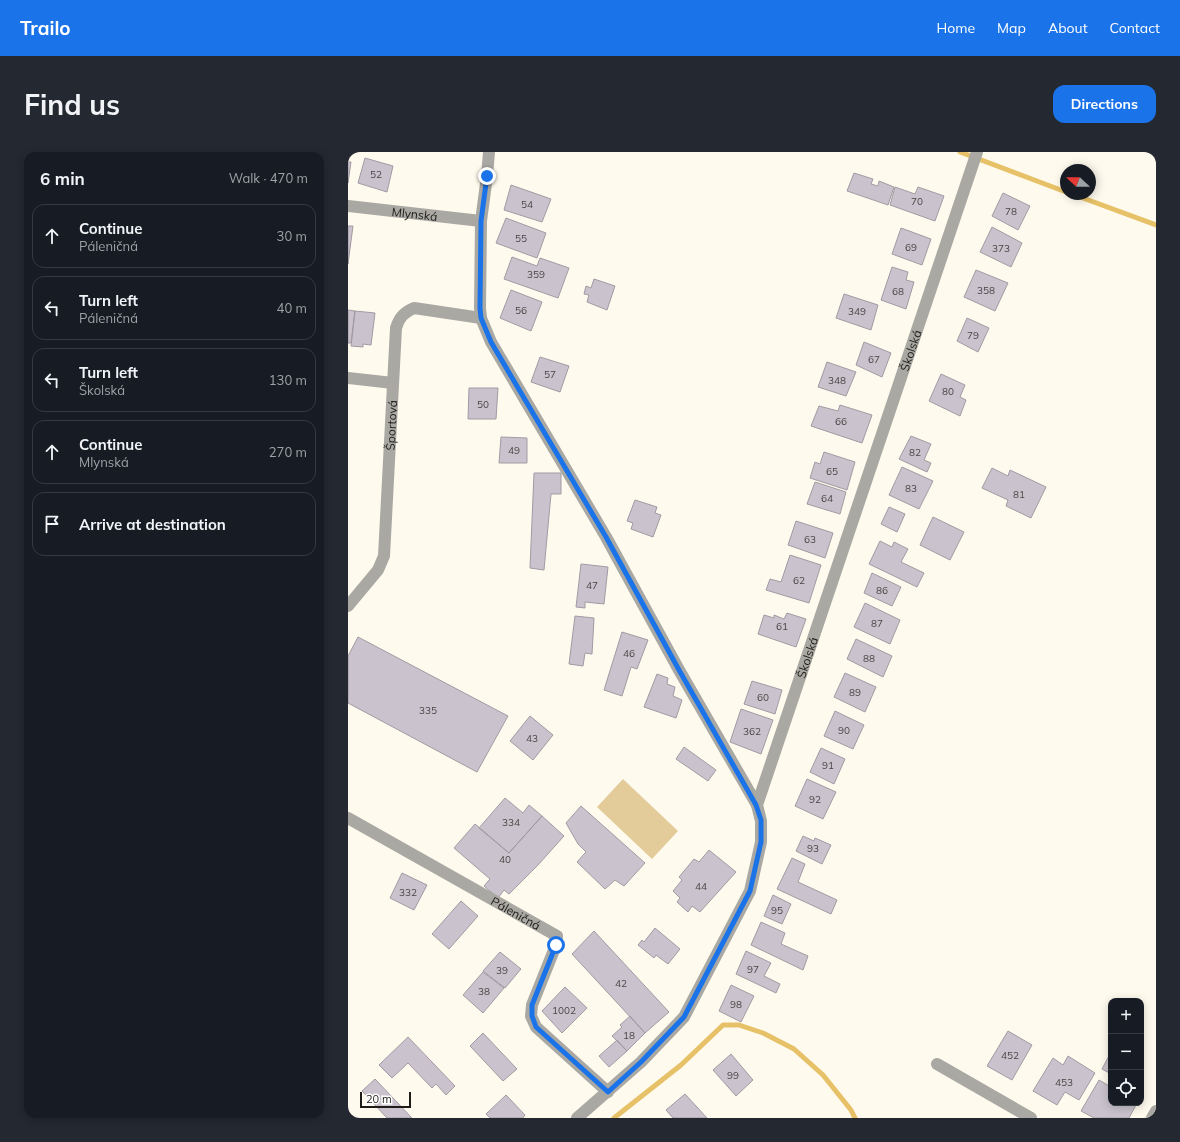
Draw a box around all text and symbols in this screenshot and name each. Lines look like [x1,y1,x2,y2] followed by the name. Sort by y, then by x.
[20,16,71,40] text: Trailo
[936,19,975,37] text: Home
[997,19,1026,37] text: Map
[1048,19,1088,37] text: About
[1110,19,1160,37] text: Contact
[1053,85,1156,123] button: Directions
[24,87,120,122] text: Find us
[1060,164,1096,200] north arrow
[478,167,496,185] route end
[40,168,85,189] text: 6 min
[370,168,382,181] house number: 52
[229,170,308,186] text: Walk · 470 m
[911,195,923,208] house number: 70
[521,198,533,211] house number: 54
[391,203,438,224] street label: Mlynská
[1005,205,1017,218] house number: 78
[79,219,142,238] text: Continue
[41,225,63,247] icon: ahead
[277,228,307,244] text: 30 m
[515,232,527,245] house number: 55
[79,238,138,254] text: Páleničná
[905,241,917,254] house number: 69
[992,242,1010,255] house number: 373
[527,268,545,281] house number: 359
[977,284,995,297] house number: 358
[892,285,904,298] house number: 68
[79,291,138,310] text: Turn left
[41,297,63,319] icon: left
[277,300,307,316] text: 40 m
[515,304,527,317] house number: 56
[848,305,866,318] house number: 349
[79,310,138,326] text: Páleničná
[896,328,924,373] street label: Školská
[967,329,979,342] house number: 79
[868,353,880,366] house number: 67
[79,363,138,382] text: Turn left
[544,368,556,381] house number: 57
[41,369,63,391] icon: left
[269,372,307,388] text: 130 m
[828,374,846,387] house number: 348
[79,382,125,398] text: Školská
[942,385,954,398] house number: 80
[477,398,489,411] house number: 50
[382,400,400,451] street label: Športová
[835,415,847,428] house number: 66
[79,435,142,454] text: Continue
[41,441,63,463] icon: ahead
[269,444,307,460] text: 270 m
[508,444,520,457] house number: 49
[909,446,921,459] house number: 82
[79,454,129,470] text: Mlynská
[826,465,838,478] house number: 65
[905,482,917,495] house number: 83
[1013,488,1025,501] house number: 81
[821,492,833,505] house number: 64
[41,513,63,535] icon: arrive
[79,515,226,534] text: Arrive at destination
[804,533,816,546] house number: 63
[793,574,805,587] house number: 62
[586,579,598,592] house number: 47
[876,584,888,597] house number: 86
[871,617,883,630] house number: 87
[776,620,788,633] house number: 61
[793,635,821,680] street label: Školská
[623,647,635,660] house number: 46
[863,652,875,665] house number: 88
[849,686,861,699] house number: 89
[757,691,769,704] house number: 60
[419,704,437,717] house number: 335
[838,724,850,737] house number: 90
[743,725,761,738] house number: 362
[526,732,538,745] house number: 43
[822,759,834,772] house number: 91
[809,793,821,806] house number: 92
[502,816,520,829] house number: 334
[807,842,819,855] house number: 93
[499,853,511,866] house number: 40
[695,880,707,893] house number: 44
[399,886,417,899] house number: 332
[489,893,543,933] street label: Páleničná
[771,904,783,917] house number: 95
[547,936,565,954] route start
[747,963,759,976] house number: 97
[496,964,508,977] house number: 39
[615,977,627,990] house number: 42
[478,985,490,998] house number: 38
[730,998,742,1011] house number: 98
[1108,998,1144,1106] map controls
[1108,998,1144,1034] button: +
[552,1004,576,1017] house number: 1002
[623,1029,635,1042] house number: 18
[1108,1034,1144,1070] button: −
[1001,1049,1019,1062] house number: 452
[727,1069,739,1082] house number: 99
[1108,1070,1144,1106] button: locate
[1055,1076,1073,1089] house number: 453
[360,1090,411,1109] scale bar
[366,1092,392,1106] text: 20 m

